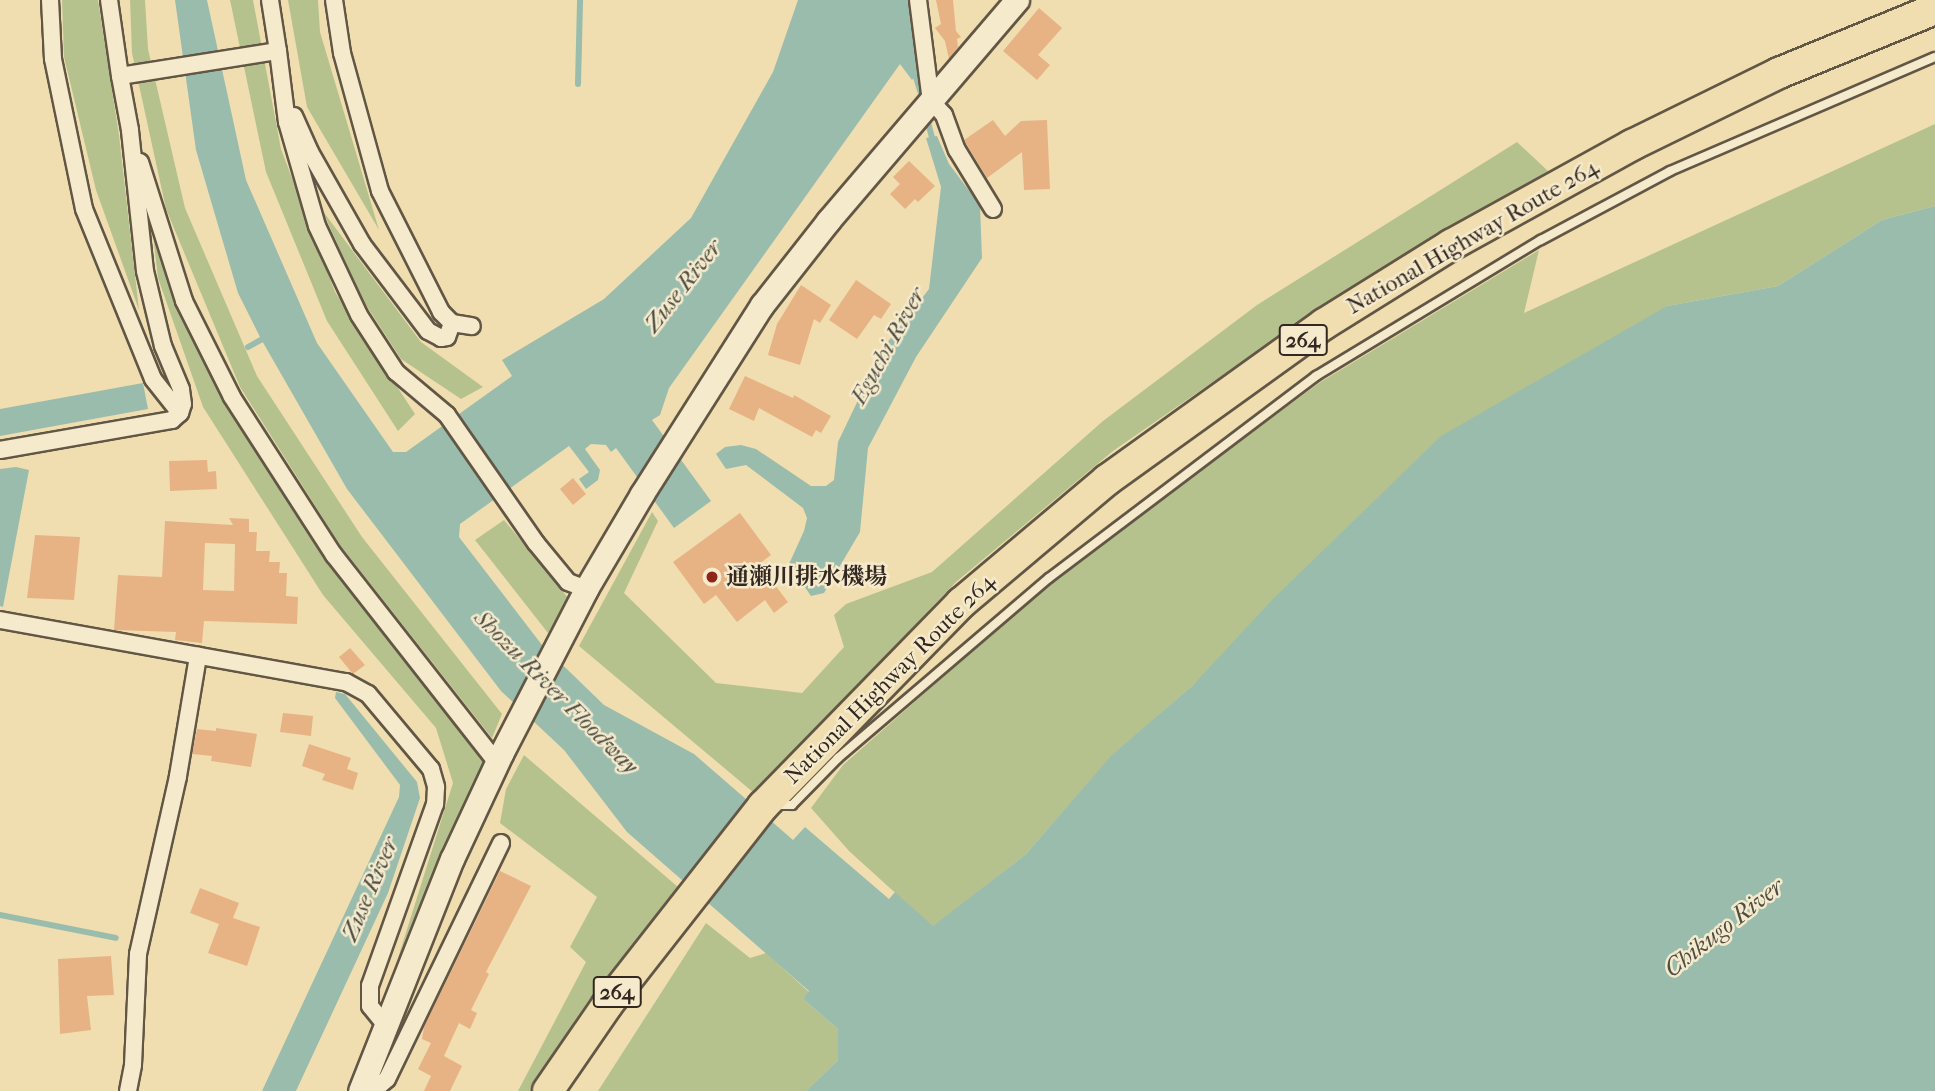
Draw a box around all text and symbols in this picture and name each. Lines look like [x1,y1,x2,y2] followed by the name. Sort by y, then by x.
[1342,153,1604,321] street label: National Highway Route 264
[638,234,728,338] water label: Zuse River
[844,282,932,410] water label: Eguchi River
[1278,322,1328,358] road number: 264
[726,563,887,591] place label: 通瀬川排水機場
[779,568,1001,790] street label: National Highway Route 264
[704,569,720,585] marker: 通瀬川排水機場
[468,604,644,780] water label: Shozu River Floodway
[335,833,405,945] water label: Zuse River
[1659,873,1789,983] water label: Chikugo River
[592,974,642,1010] road number: 264

